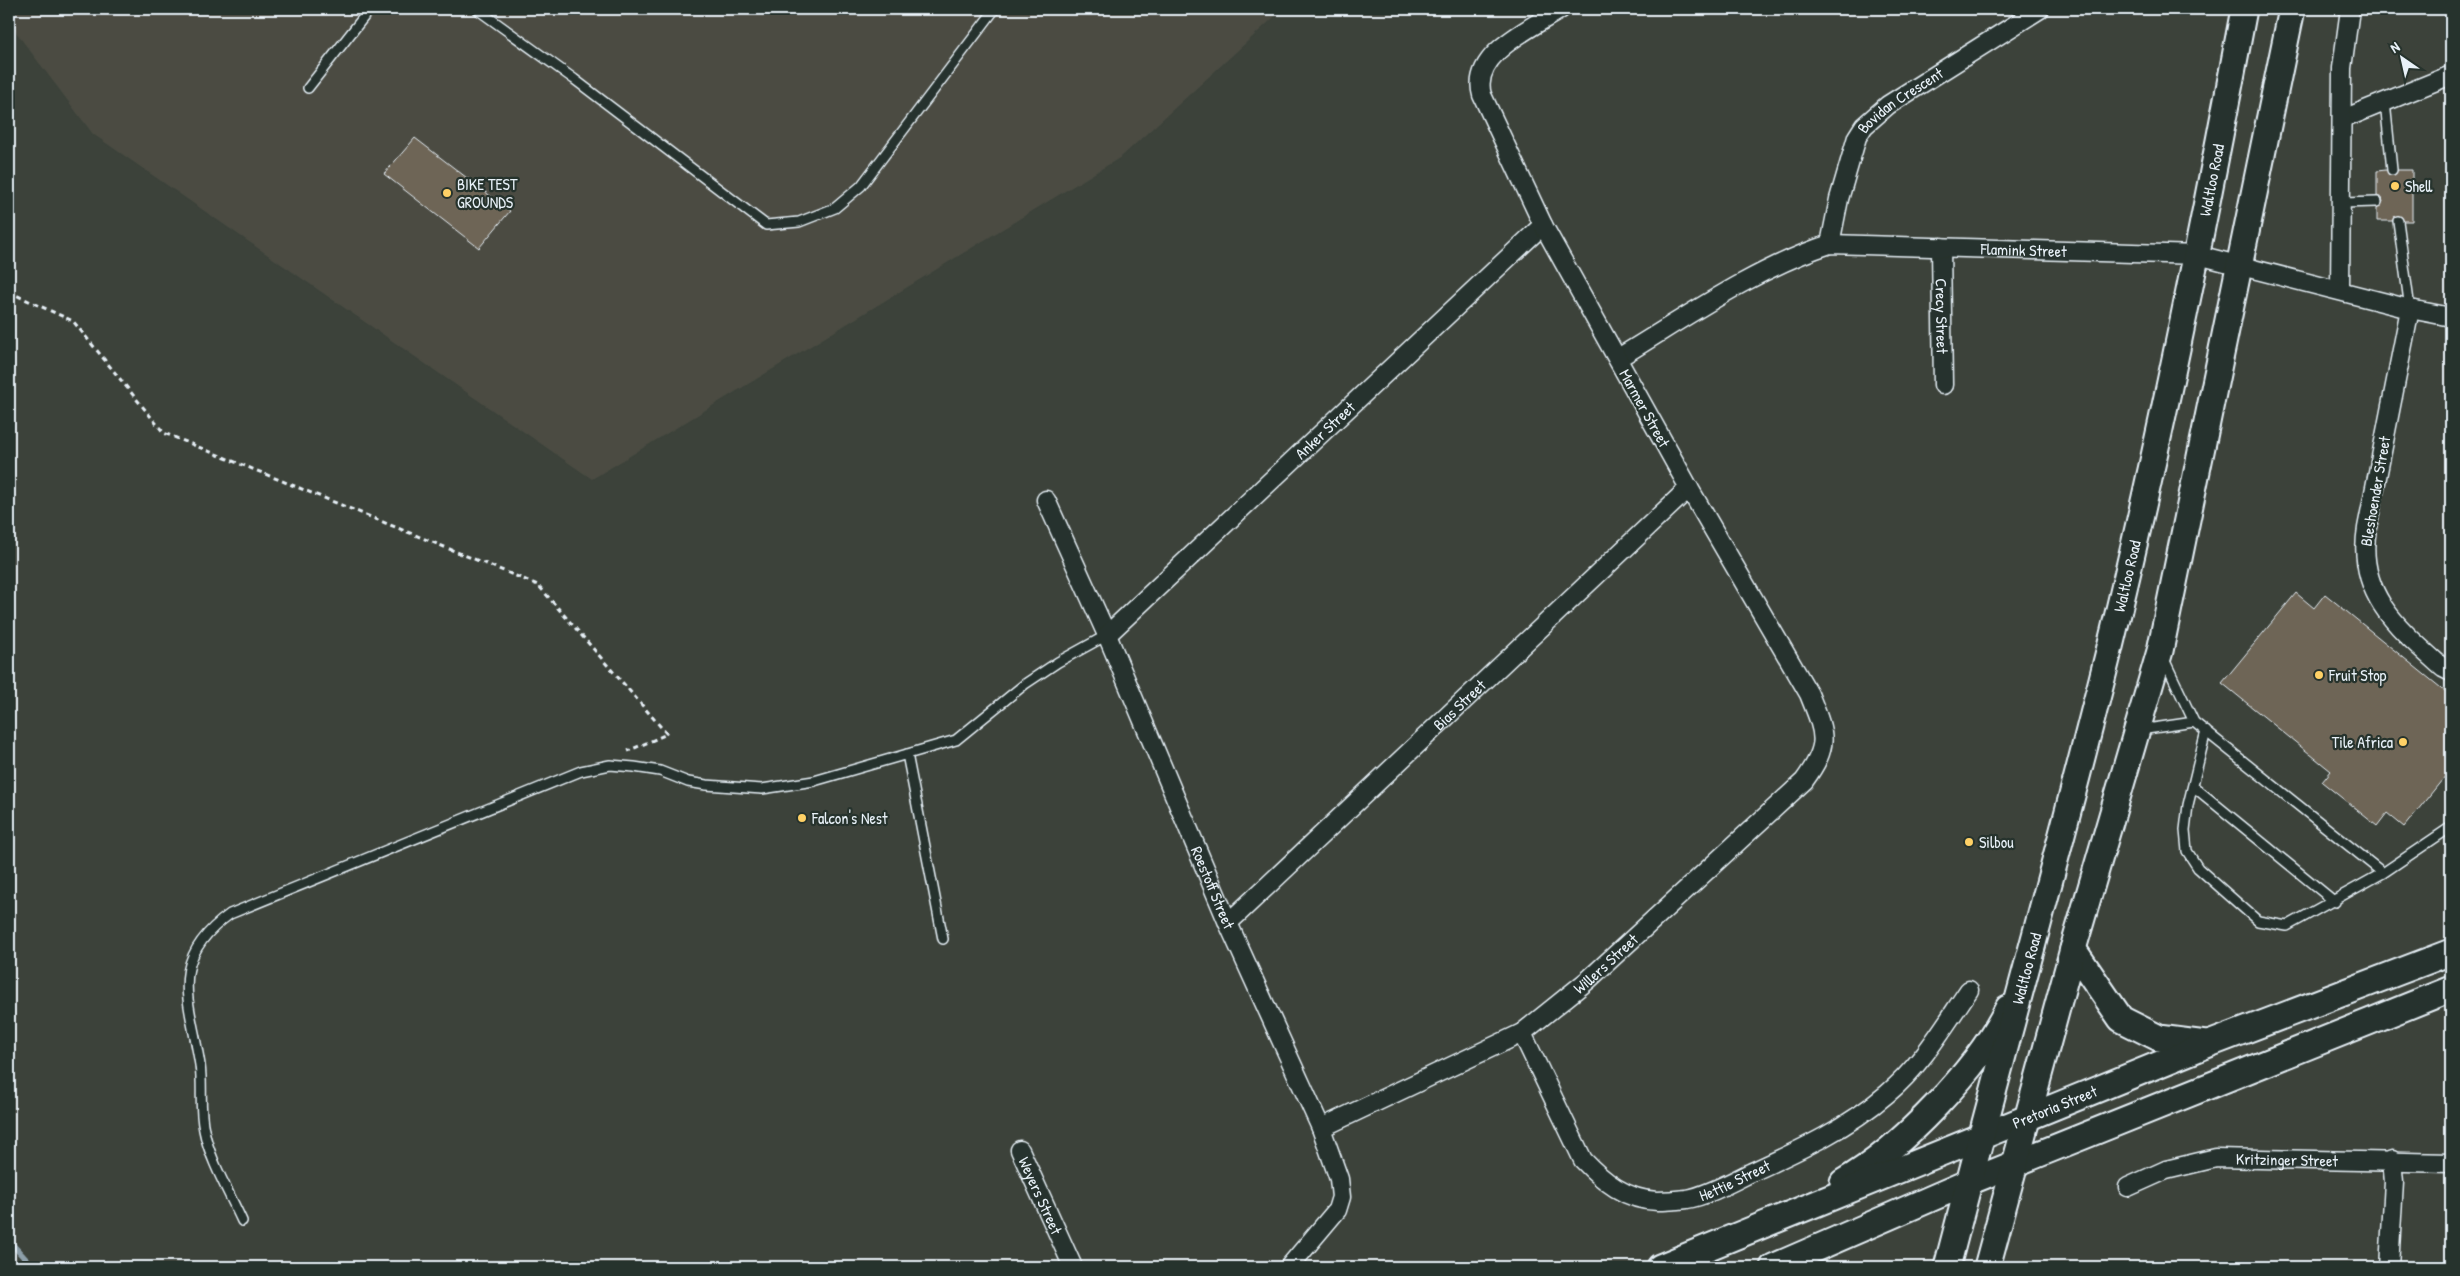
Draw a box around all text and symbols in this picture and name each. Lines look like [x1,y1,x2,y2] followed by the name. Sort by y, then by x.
[2378,32,2428,82] north arrow
[2386,37,2403,57] text: N
[1852,62,1948,137] street label: Bovidan Crescent
[2194,142,2229,218] street label: Waltloo Road
[457,173,518,213] place label: BIKE TEST GROUNDS
[2405,175,2432,197] place label: Shell
[2389,180,2401,192] marker: Shell
[441,187,453,199] marker: BIKE TEST GROUNDS
[1979,237,2067,262] street label: Flamink Street
[1930,278,1954,354] street label: Crecy Street
[1614,365,1676,451] street label: Marmer Street
[1290,396,1360,464] street label: Anker Street
[2354,434,2396,548] street label: Bleshoender Street
[2108,538,2146,614] street label: Waltloo Road
[2328,664,2387,686] place label: Fruit Stop
[2313,669,2325,681] marker: Fruit Stop
[1428,674,1491,735] street label: Bias Street
[2332,731,2393,753] place label: Tile Africa
[2397,736,2409,748] marker: Tile Africa
[811,807,888,829] place label: Falcon's Nest
[796,812,808,824] marker: Falcon's Nest
[1979,831,2014,853] place label: Silbou
[1963,836,1975,848] marker: Silbou
[1186,843,1240,933] street label: Roestoff Street
[1569,928,1643,999] street label: Willers Street
[2006,930,2046,1006] street label: Waltloo Road
[2009,1080,2101,1134] street label: Pretoria Street
[2236,1147,2339,1172] street label: Kritzinger Street
[1014,1153,1068,1238] street label: Weyers Street
[1696,1154,1774,1206] street label: Hettie Street

